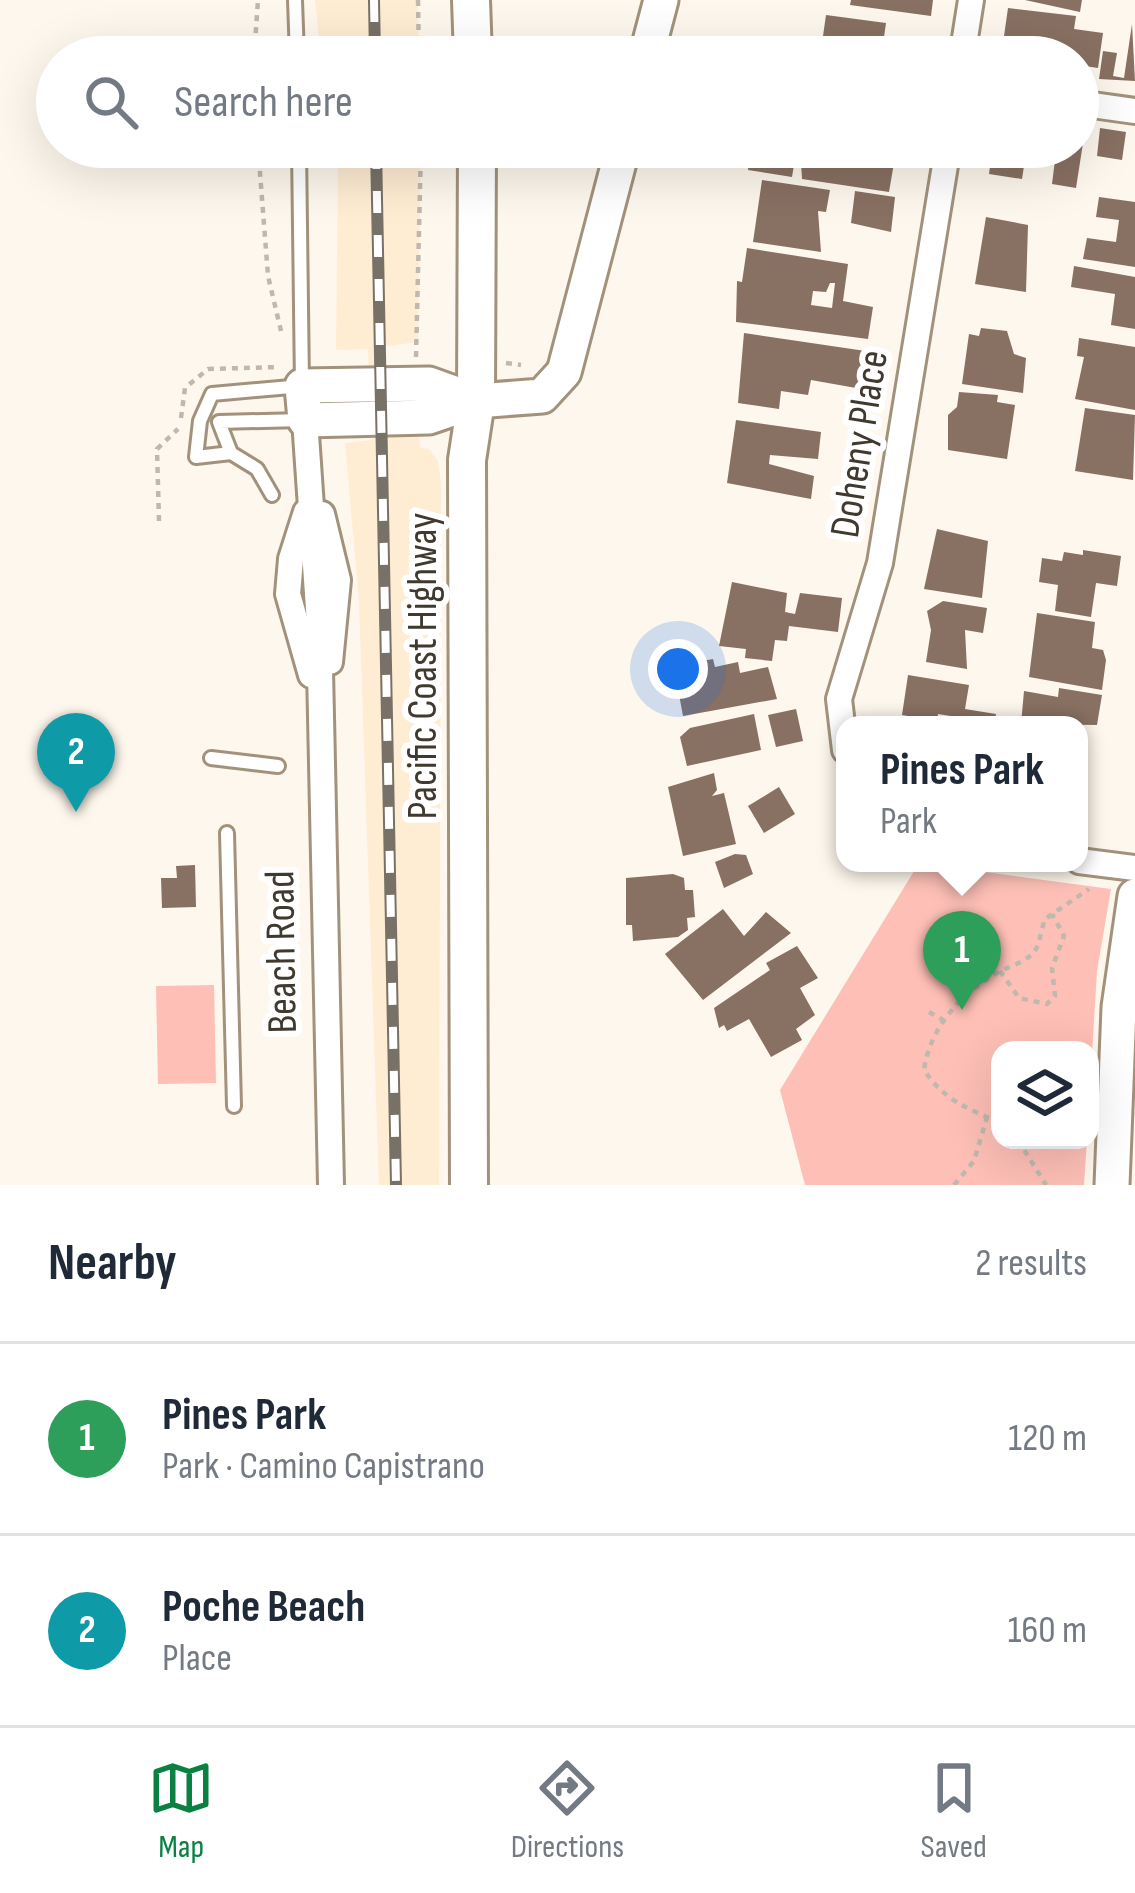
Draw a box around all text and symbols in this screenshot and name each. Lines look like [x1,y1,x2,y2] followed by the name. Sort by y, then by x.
[36,36,1099,168] search box
[78,69,144,135] icon: search
[174,75,353,130] text: Search here
[820,347,900,541] street label: Doheny Place
[398,513,449,819] street label: Pacific Coast Highway
[648,639,708,699] your location
[37,713,115,812] pin: 2
[836,716,1088,872] popup
[880,743,1044,798] text: Pines Park
[880,798,937,845] text: Park
[255,870,309,1034] street label: Beach Road
[923,911,1001,1010] pin: 1
[991,1041,1099,1149] map controls
[991,1041,1099,1149] button: layers
[48,1233,177,1294] text: Nearby
[975,1240,1087,1287] text: 2 results
[162,1388,326,1443] text: Pines Park
[79,1415,95,1462] text: 1
[1008,1415,1087,1462] text: 120 m
[162,1443,485,1490] text: Park · Camino Capistrano
[162,1580,365,1635] text: Poche Beach
[78,1607,96,1654] text: 2
[1008,1607,1087,1654] text: 160 m
[162,1635,232,1682] text: Place
[148,1755,214,1867] tab: Map
[511,1755,624,1867] tab: Directions
[921,1755,987,1867] tab: Saved

